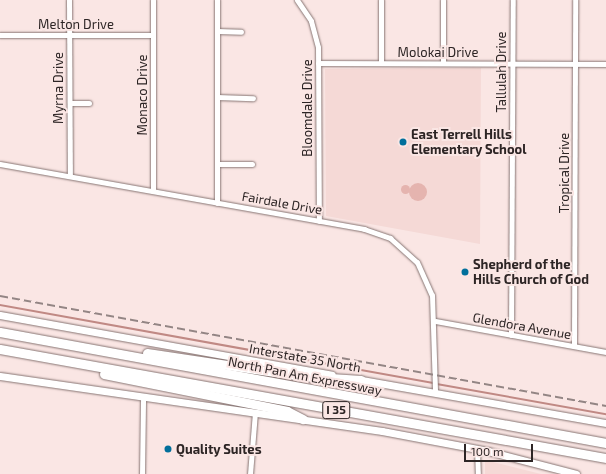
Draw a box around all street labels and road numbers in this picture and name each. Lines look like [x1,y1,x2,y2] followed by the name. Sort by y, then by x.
[38,16,114,32] street label: Melton Drive
[493,32,509,112] street label: Tallulah Drive
[398,44,478,60] street label: Molokai Drive
[50,52,66,124] street label: Myrna Drive
[134,55,150,135] street label: Monaco Drive
[299,59,315,157] street label: Bloomdale Drive
[556,133,572,213] street label: Tropical Drive
[241,188,323,218] street label: Fairdale Drive
[471,310,573,342] street label: Glendora Avenue
[248,341,362,375] street label: Interstate 35 North
[227,353,383,399] street label: North Pan Am Expressway
[322,400,350,420] road number: I 35

